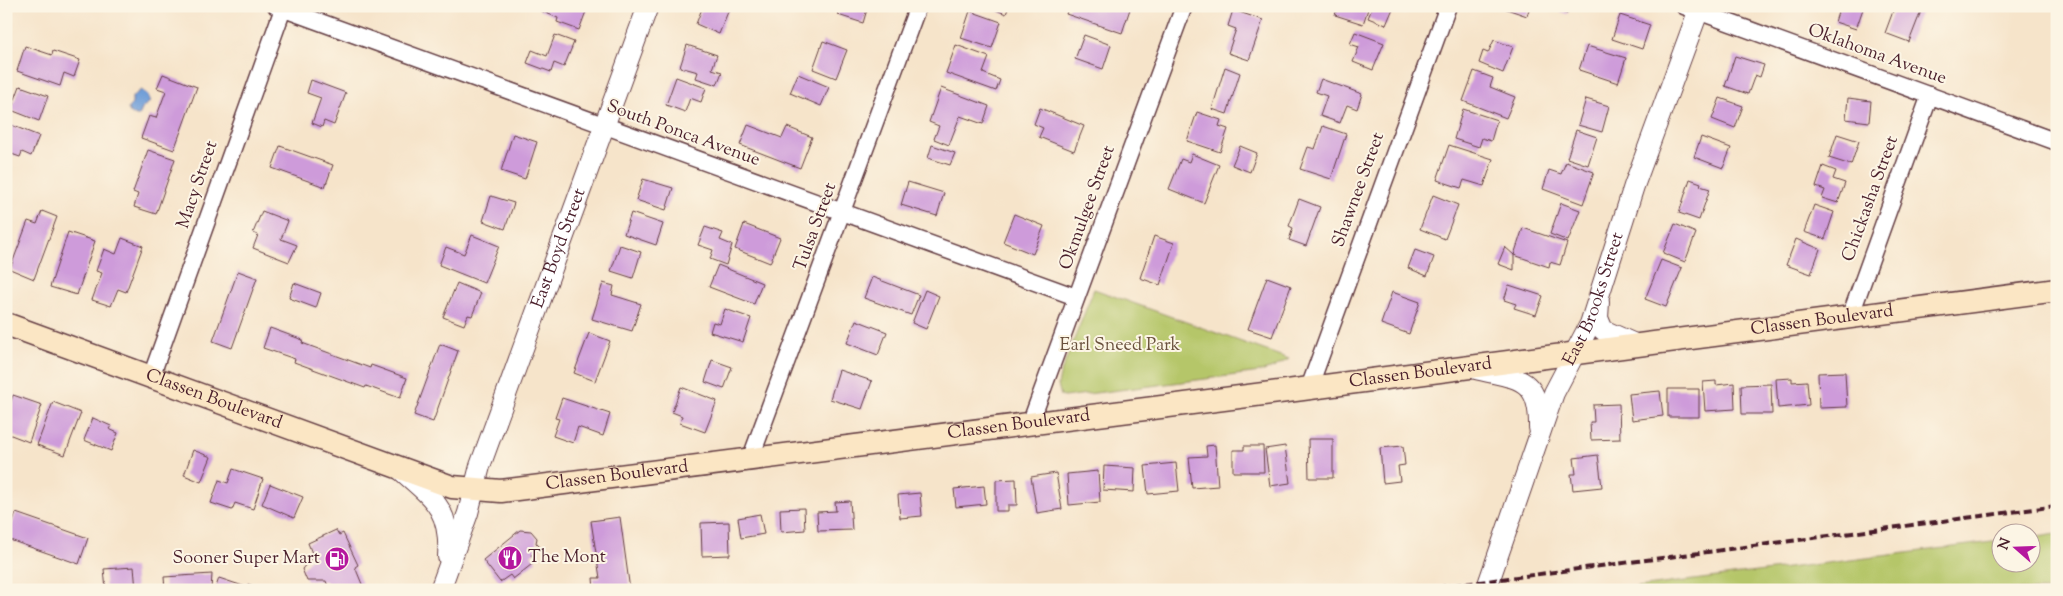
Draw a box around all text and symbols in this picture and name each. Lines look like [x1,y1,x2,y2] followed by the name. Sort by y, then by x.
[1804,18,1950,92] street label: Oklahoma Avenue
[603,94,763,174] street label: South Ponca Avenue
[1326,129,1392,251] street label: Shawnee Street
[1836,132,1906,266] street label: Chickasha Street
[171,138,225,232] street label: Macy Street
[1053,142,1123,274] street label: Okmulgee Street
[788,179,844,275] street label: Tulsa Street
[526,185,593,312] street label: East Boyd Street
[1557,229,1631,371] street label: East Brooks Street
[1749,299,1895,343] street label: Classen Boulevard
[1060,333,1181,359] park label: Earl Sneed Park
[1348,351,1494,396] street label: Classen Boulevard
[142,363,286,437] street label: Classen Boulevard
[946,403,1092,447] street label: Classen Boulevard
[544,454,690,498] street label: Classen Boulevard
[1990,524,2040,574] north arrow
[1994,536,2017,553] text: N
[497,545,523,571] restaurant icon: The Mont
[528,545,606,571] place label: The Mont
[173,546,320,572] place label: Sooner Super Mart
[324,546,350,572] fuel station icon: Sooner Super Mart

